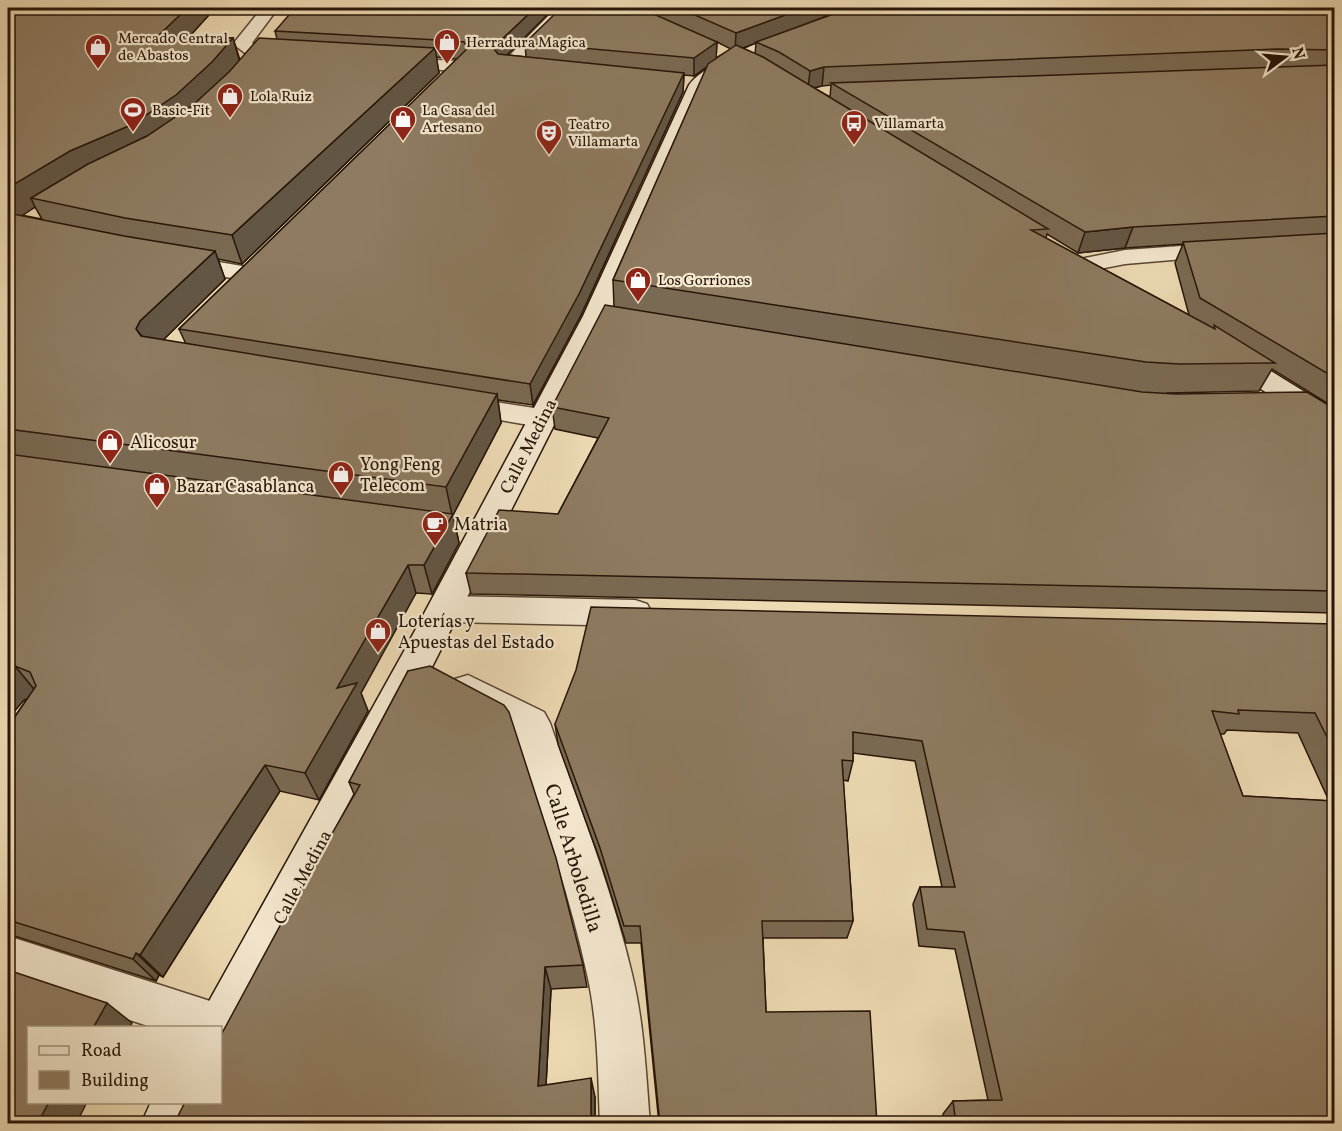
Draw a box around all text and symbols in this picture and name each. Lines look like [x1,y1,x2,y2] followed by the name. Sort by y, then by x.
[432,27,462,65] shop icon: Herradura Magica
[1255,27,1315,87] north arrow
[118,29,228,67] place label: Mercado Central de Abastos
[83,32,113,70] shop icon: Mercado Central de Abastos
[466,33,586,54] place label: Herradura Magica
[1285,45,1310,62] text: N
[215,81,245,119] shop icon: Lola Ruiz
[250,87,312,108] place label: Lola Ruiz
[118,95,148,133] sports icon: Basic-Fit
[152,101,210,122] place label: Basic-Fit
[422,101,495,139] place label: La Casa del Artesano
[388,104,418,142] shop icon: La Casa del Artesano
[839,108,869,146] bus stop icon: Villamarta
[874,114,944,135] place label: Villamarta
[568,115,638,153] place label: Teatro Villamarta
[534,118,564,156] theatre icon: Teatro Villamarta
[623,265,653,303] shop icon: Los Gorriones
[658,271,750,292] place label: Los Gorriones
[495,395,564,499] street label: Calle Medina
[95,427,125,465] shop icon: Alicosur
[130,431,197,456] place label: Alicosur
[360,453,441,499] place label: Yong Feng Telecom
[326,459,356,497] shop icon: Yong Feng Telecom
[142,471,172,509] shop icon: Bazar Casablanca
[176,475,314,500] place label: Bazar Casablanca
[420,509,450,547] cafe icon: Matria
[454,513,508,538] place label: Matria
[398,610,554,656] place label: Loterías y Apuestas del Estado
[363,616,393,654] shop icon: Loterías y Apuestas del Estado
[536,780,609,936] street label: Calle Arboledilla
[268,826,339,929] street label: Calle Medina
[27,1026,222,1104] legend
[81,1039,122,1064] text: Road
[81,1069,149,1094] text: Building

